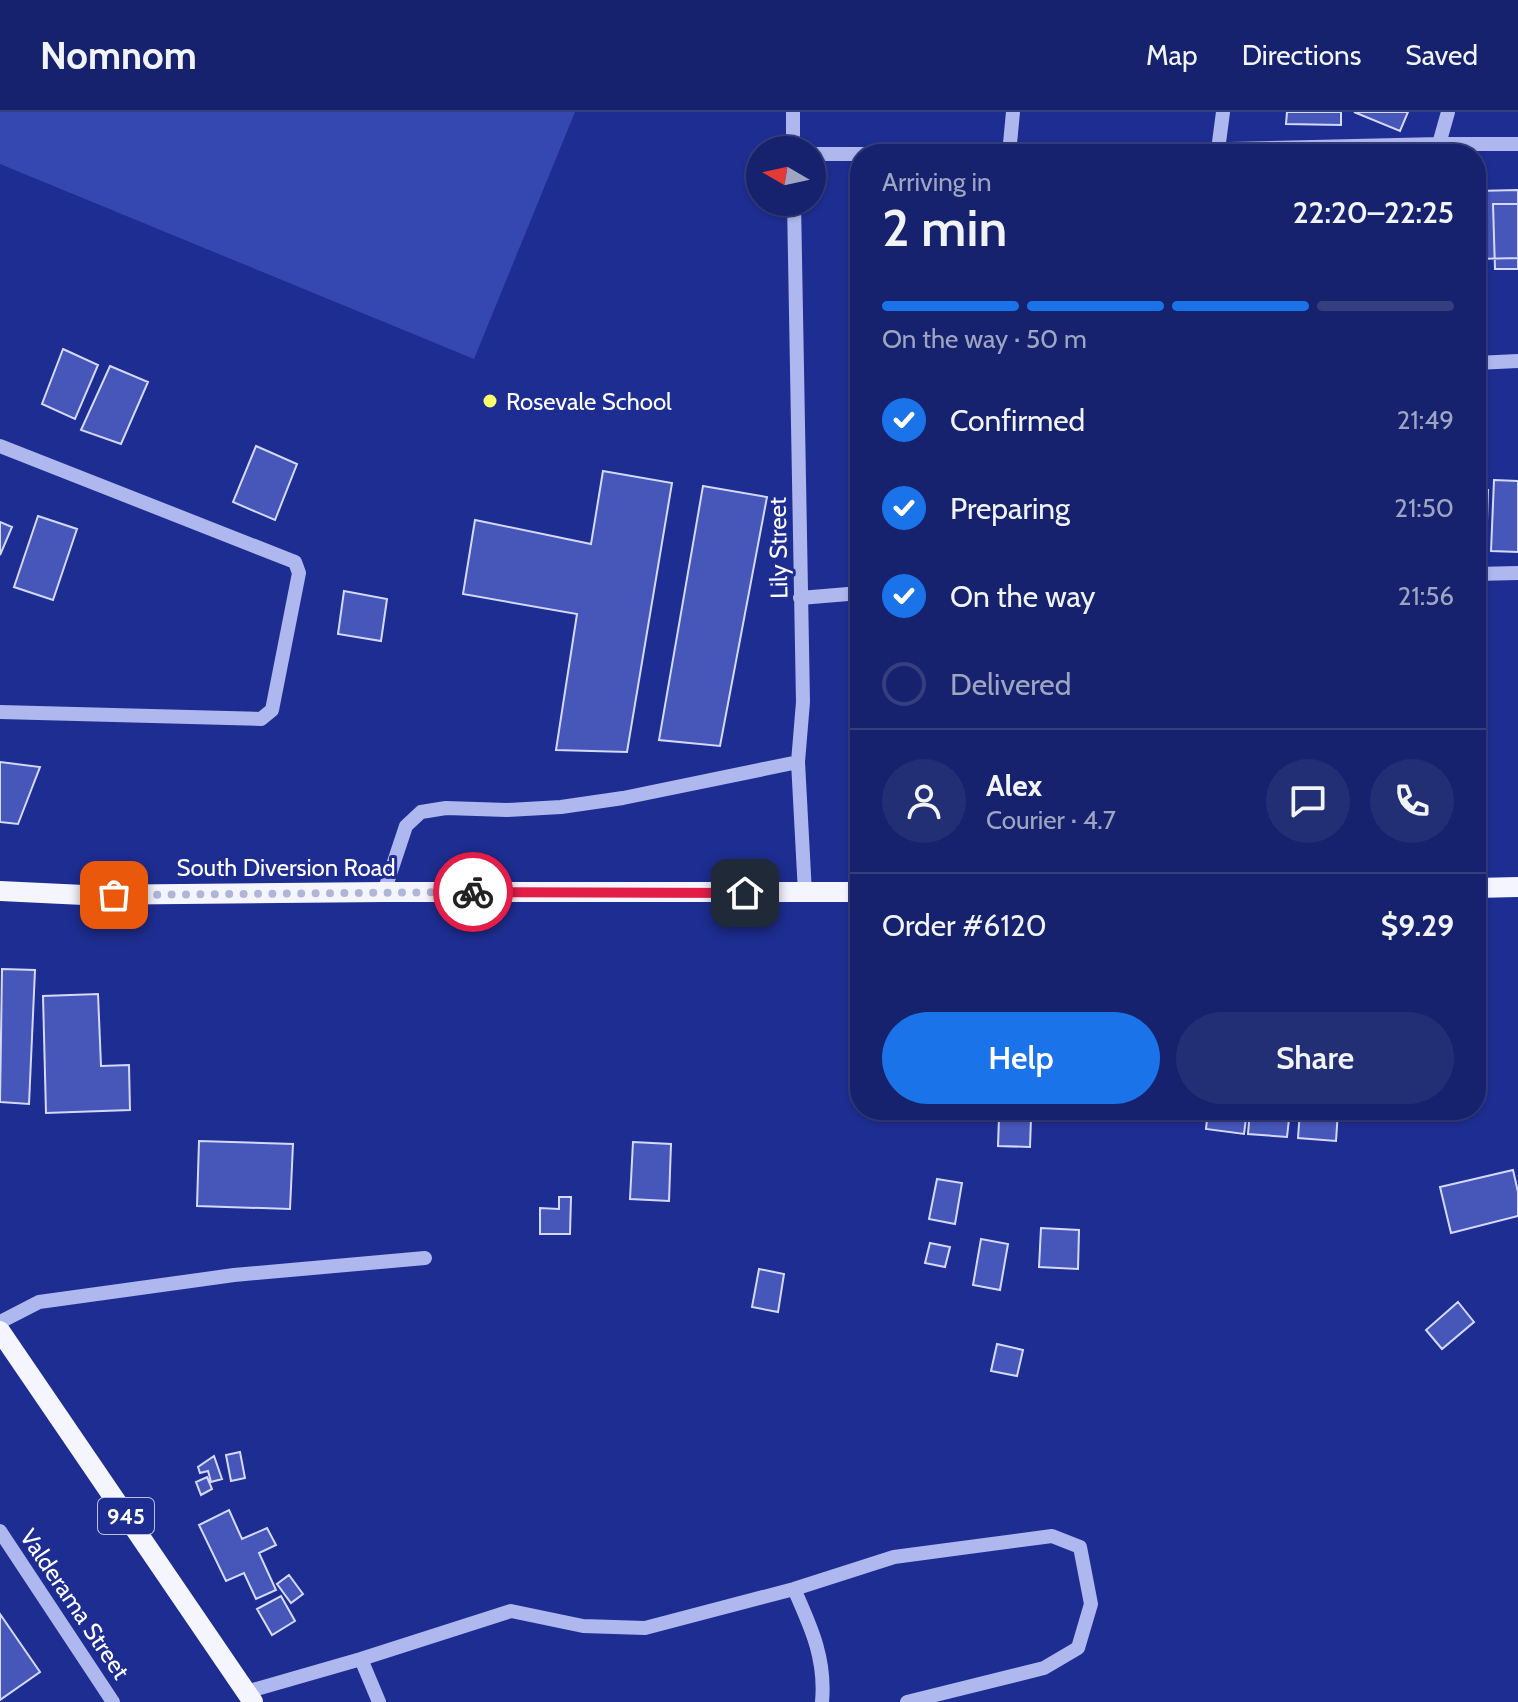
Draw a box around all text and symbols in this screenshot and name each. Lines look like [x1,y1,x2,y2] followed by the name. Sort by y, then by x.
[40,32,197,79] text: Nomnom
[1146,38,1198,72] text: Map
[1242,38,1361,72] text: Directions
[1405,38,1478,72] text: Saved
[746,136,826,216] north arrow
[746,136,826,216] map controls
[882,166,992,198] text: Arriving in
[1293,194,1454,231] text: 22:20–22:25
[882,196,1007,259] text: 2 min
[882,323,1087,355] text: On the way · 50 m
[506,387,672,416] place label: Rosevale School
[481,392,499,410] marker: Rosevale School
[882,398,926,442] icon: check
[950,402,1085,439] text: Confirmed
[1397,404,1454,436] text: 21:49
[882,486,926,530] icon: check
[950,490,1070,527] text: Preparing
[1394,492,1454,524] text: 21:50
[763,497,793,599] street label: Lily Street
[882,574,926,618] icon: check
[950,578,1095,615] text: On the way
[1398,580,1454,612] text: 21:56
[950,666,1071,703] text: Delivered
[882,759,966,843] button: person
[1266,759,1350,843] button: chat
[1370,759,1454,843] button: phone
[986,767,1042,804] text: Alex
[986,804,1116,836] text: Courier · 4.7
[433,852,513,932] courier
[176,853,396,882] street label: South Diversion Road
[711,859,779,927] pin
[80,861,148,929] pin
[451,870,495,914] icon: bike
[723,871,767,915] icon: home
[92,873,136,917] icon: bag
[882,907,1047,944] text: Order #6120
[1381,907,1454,944] text: $9.29
[882,1012,1160,1104] button: Help
[1176,1012,1454,1104] button: Share
[98,1498,154,1534] road number: 945
[14,1523,136,1685] street label: Valderama Street

